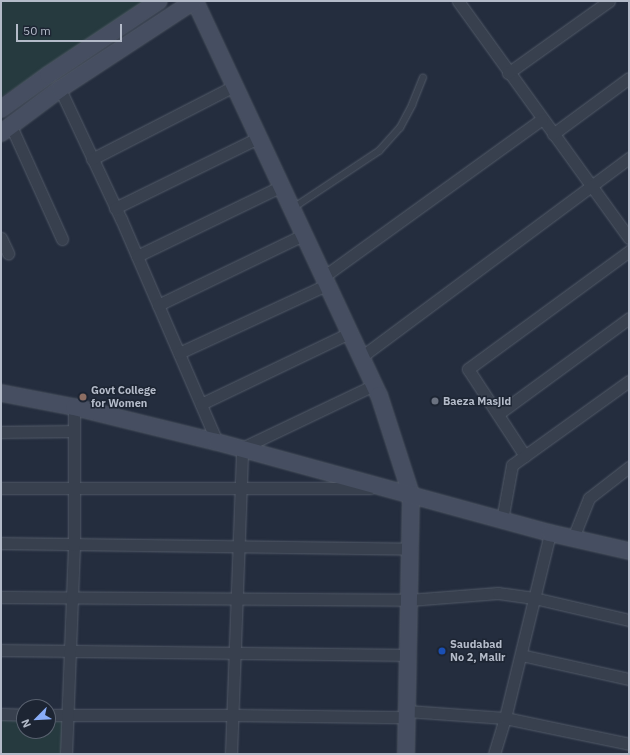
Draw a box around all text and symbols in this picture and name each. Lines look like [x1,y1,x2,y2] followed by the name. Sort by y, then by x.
[18,16,124,42] scale bar
[23,23,51,38] text: 50 m
[91,384,156,410] place label: Govt College for Women
[78,392,88,402] marker: Govt College for Women
[443,394,511,408] place label: Baeza Masjid
[430,396,440,406] marker: Baeza Masjid
[450,638,506,664] place label: Saudabad No 2, Malir
[437,646,447,656] marker: Saudabad No 2, Malir
[16,699,56,739] north arrow
[18,717,34,730] text: N

